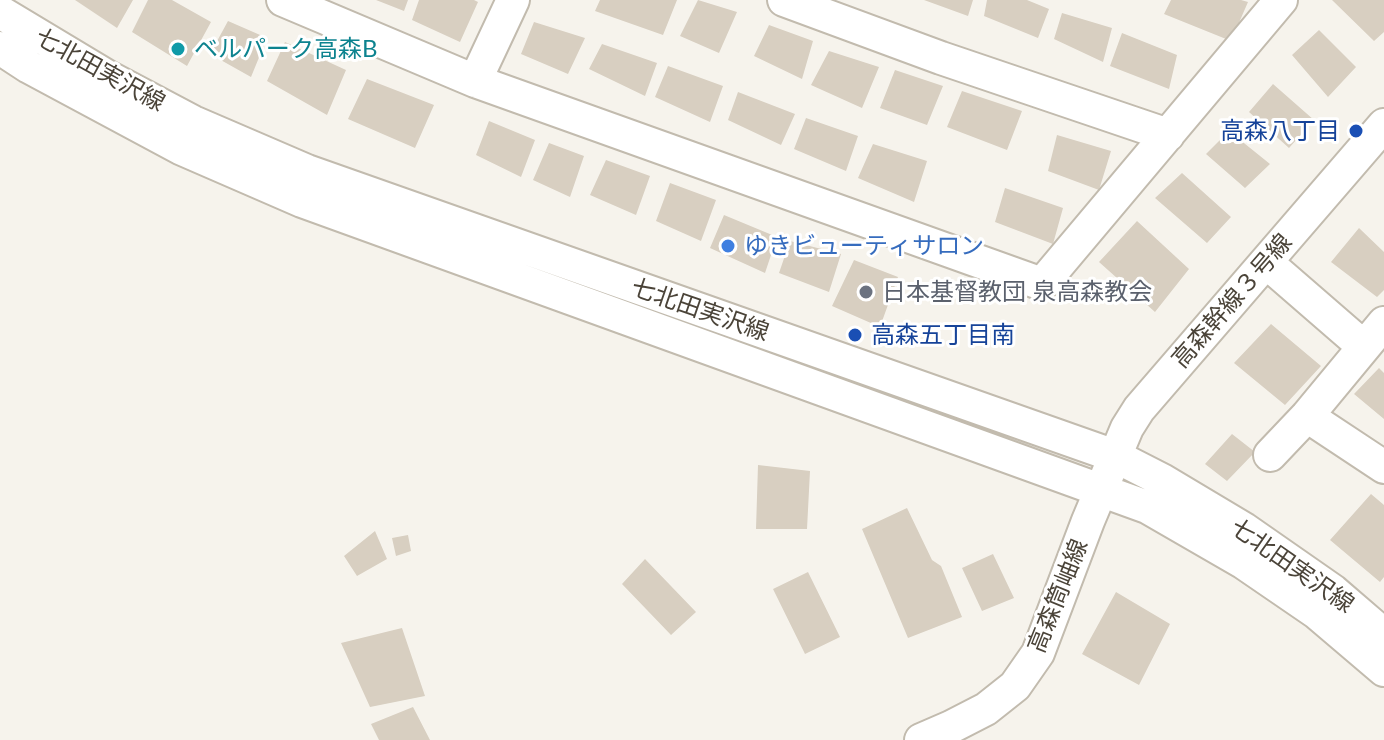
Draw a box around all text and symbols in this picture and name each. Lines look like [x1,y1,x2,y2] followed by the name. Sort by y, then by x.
[30,22,170,118] street label: 七北田実沢線
[194,35,378,63] place label: ベルパーク高森B
[169,40,187,58] marker: ベルパーク高森B
[1220,117,1340,145] place label: 高森八丁目
[1347,122,1365,140] marker: 高森八丁目
[1166,228,1298,374] street label: 高森幹線３号線
[744,232,984,260] place label: ゆきビューティサロン
[719,237,737,255] marker: ゆきビューティサロン
[627,273,773,347] street label: 七北田実沢線
[882,278,1152,306] place label: 日本基督教団 泉高森教会
[857,283,875,301] marker: 日本基督教団 泉高森教会
[871,321,1015,349] place label: 高森五丁目南
[846,326,864,344] marker: 高森五丁目南
[1225,513,1359,619] street label: 七北田実沢線
[1022,535,1094,657] street label: 高森筒岫線

